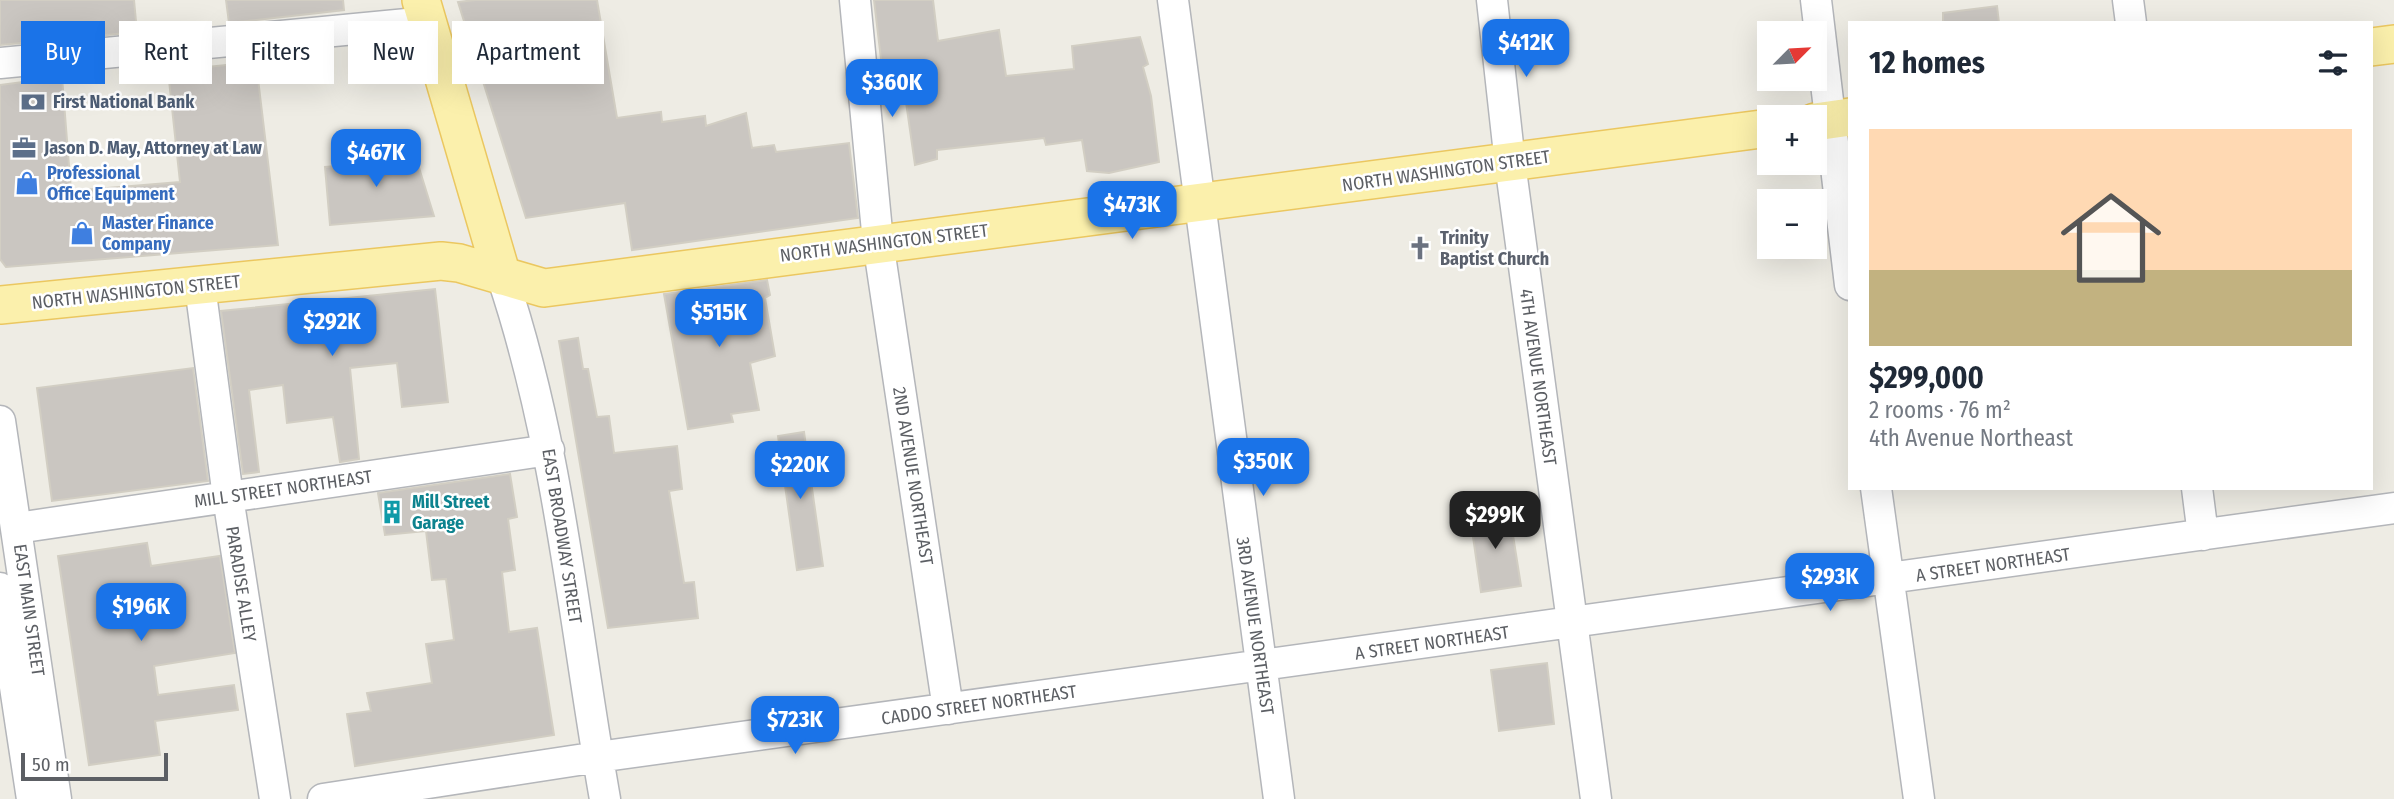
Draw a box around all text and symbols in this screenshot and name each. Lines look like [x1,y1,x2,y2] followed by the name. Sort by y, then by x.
[1477,20,1575,79] pin: $412K
[21,21,105,84] chip: Buy
[119,21,212,84] chip: Rent
[226,21,334,84] chip: Filters
[348,21,438,84] chip: New
[452,21,604,84] chip: Apartment
[1757,21,1827,91] north arrow
[1757,21,1827,259] map controls
[1498,28,1554,56] text: $412K
[2314,44,2352,82] icon: filters
[1869,45,1985,81] text: 12 homes
[843,60,941,119] pin: $360K
[862,68,922,96] text: $360K
[19,88,47,116] bank icon: First National Bank
[53,91,195,113] place label: First National Bank
[1757,105,1827,175] button: +
[327,130,425,189] pin: $467K
[10,134,38,162] office icon: Jason D. May, Attorney at Law
[43,137,262,159] place label: Jason D. May, Attorney at Law
[347,138,405,166] text: $467K
[1341,145,1552,196] street label: NORTH WASHINGTON STREET
[47,162,176,205] place label: Professional Office Equipment
[13,169,41,197] shop icon: Professional Office Equipment
[2048,175,2174,301] icon: home
[1083,182,1181,241] pin: $473K
[1757,189,1827,259] button: −
[1104,190,1160,218] text: $473K
[102,212,214,255] place label: Master Finance Company
[68,219,96,247] shop icon: Master Finance Company
[779,219,990,267] street label: NORTH WASHINGTON STREET
[1440,227,1549,270] place label: Trinity Baptist Church
[1406,234,1434,262] church icon: Trinity Baptist Church
[31,270,242,314] street label: NORTH WASHINGTON STREET
[1515,287,1561,467] street label: 4TH AVENUE NORTHEAST
[670,290,768,349] pin: $515K
[283,298,381,358] pin: $292K
[691,298,747,326] text: $515K
[303,307,361,335] text: $292K
[1869,360,1984,396] text: $299,000
[888,385,938,567] street label: 2ND AVENUE NORTHEAST
[1869,396,2011,424] text: 2 rooms · 76 m²
[1869,424,2073,452] text: 4th Avenue Northeast
[1214,438,1312,498] pin: $350K
[751,442,849,501] pin: $220K
[537,447,587,626] street label: EAST BROADWAY STREET
[1233,447,1293,475] text: $350K
[771,450,829,478] text: $220K
[193,466,374,512] street label: MILL STREET NORTHEAST
[412,491,490,534] place label: Mill Street Garage
[1446,491,1544,551] pin: $299K
[378,498,406,526] building icon: Mill Street Garage
[1466,500,1524,528] text: $299K
[221,525,261,643] street label: PARADISE ALLEY
[1232,536,1278,717] street label: 3RD AVENUE NORTHEAST
[9,543,49,678] street label: EAST MAIN STREET
[1914,543,2072,587] street label: A STREET NORTHEAST
[1781,554,1879,613] pin: $293K
[1801,562,1859,590] text: $293K
[92,584,190,643] pin: $196K
[112,592,170,620] text: $196K
[1353,621,1511,665] street label: A STREET NORTHEAST
[880,680,1079,730] street label: CADDO STREET NORTHEAST
[746,696,844,756] pin: $723K
[767,705,823,733] text: $723K
[21,750,168,782] scale bar
[32,753,70,776] text: 50 m

